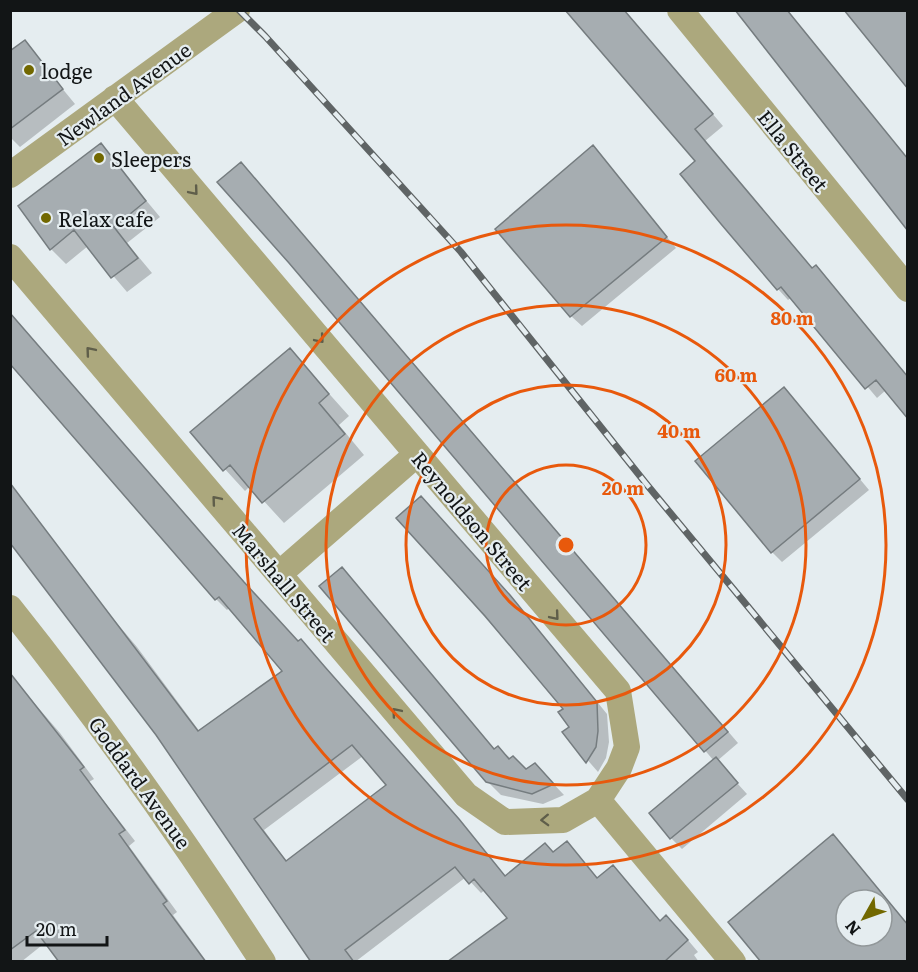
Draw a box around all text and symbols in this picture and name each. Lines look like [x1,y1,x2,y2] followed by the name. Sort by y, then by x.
[50,34,196,152] street label: Newland Avenue
[41,55,93,85] place label: lodge
[22,63,36,77] marker: lodge
[751,102,837,198] street label: Ella Street
[111,143,191,173] place label: Sleepers
[92,151,106,165] marker: Sleepers
[187,184,198,195] one-way arrow
[58,203,153,233] place label: Relax cafe
[39,211,53,225] marker: Relax cafe
[770,304,814,331] text: 80 m
[313,332,324,343] one-way arrow
[86,347,97,358] one-way arrow
[714,361,758,388] text: 60 m
[657,417,701,444] text: 40 m
[406,444,540,596] street label: Reynoldson Street
[602,474,644,501] text: 20 m
[212,496,223,507] one-way arrow
[226,516,344,648] street label: Marshall Street
[556,535,576,555] centre of rings
[547,609,558,620] one-way arrow
[392,708,403,719] one-way arrow
[83,710,199,854] street label: Goddard Avenue
[540,814,549,827] one-way arrow
[834,888,894,948] north arrow
[27,909,106,947] scale bar
[36,915,77,942] text: 20 m
[838,915,865,941] text: N

